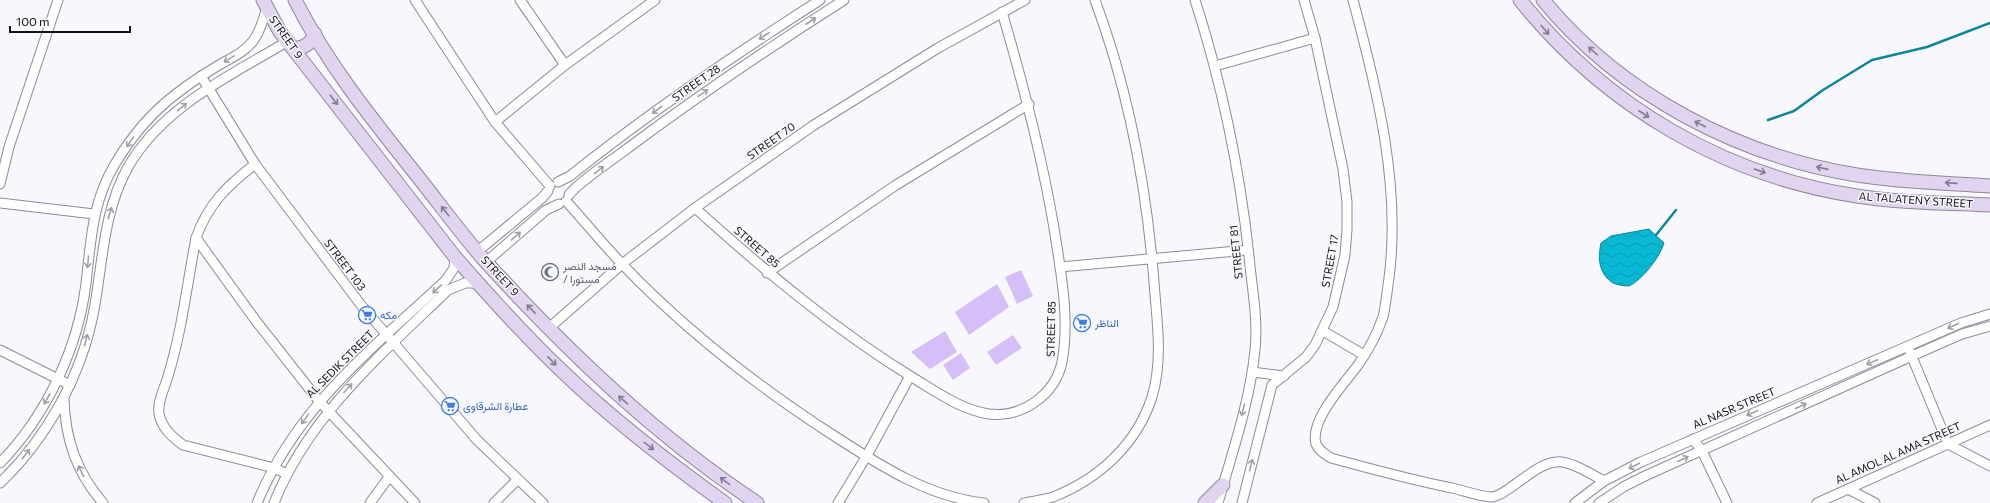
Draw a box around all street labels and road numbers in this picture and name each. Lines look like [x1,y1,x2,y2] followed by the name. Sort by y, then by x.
[267,13,306,61] street label: STREET 9
[669,61,723,104] street label: STREET 28
[744,119,797,162] street label: STREET 70
[1858,189,1974,210] street label: AL TALATENY STREET
[732,223,783,270] street label: STREET 85
[1226,224,1245,280] street label: STREET 81
[1318,233,1341,288] street label: STREET 17
[322,236,369,293] street label: STREET 103
[479,253,522,298] street label: STREET 9
[1044,301,1057,357] street label: STREET 85
[303,327,376,400] street label: AL SEDIK STREET
[1690,384,1777,431] street label: AL NASR STREET
[1833,419,1963,486] street label: AL AMOL AL AMA STREET

